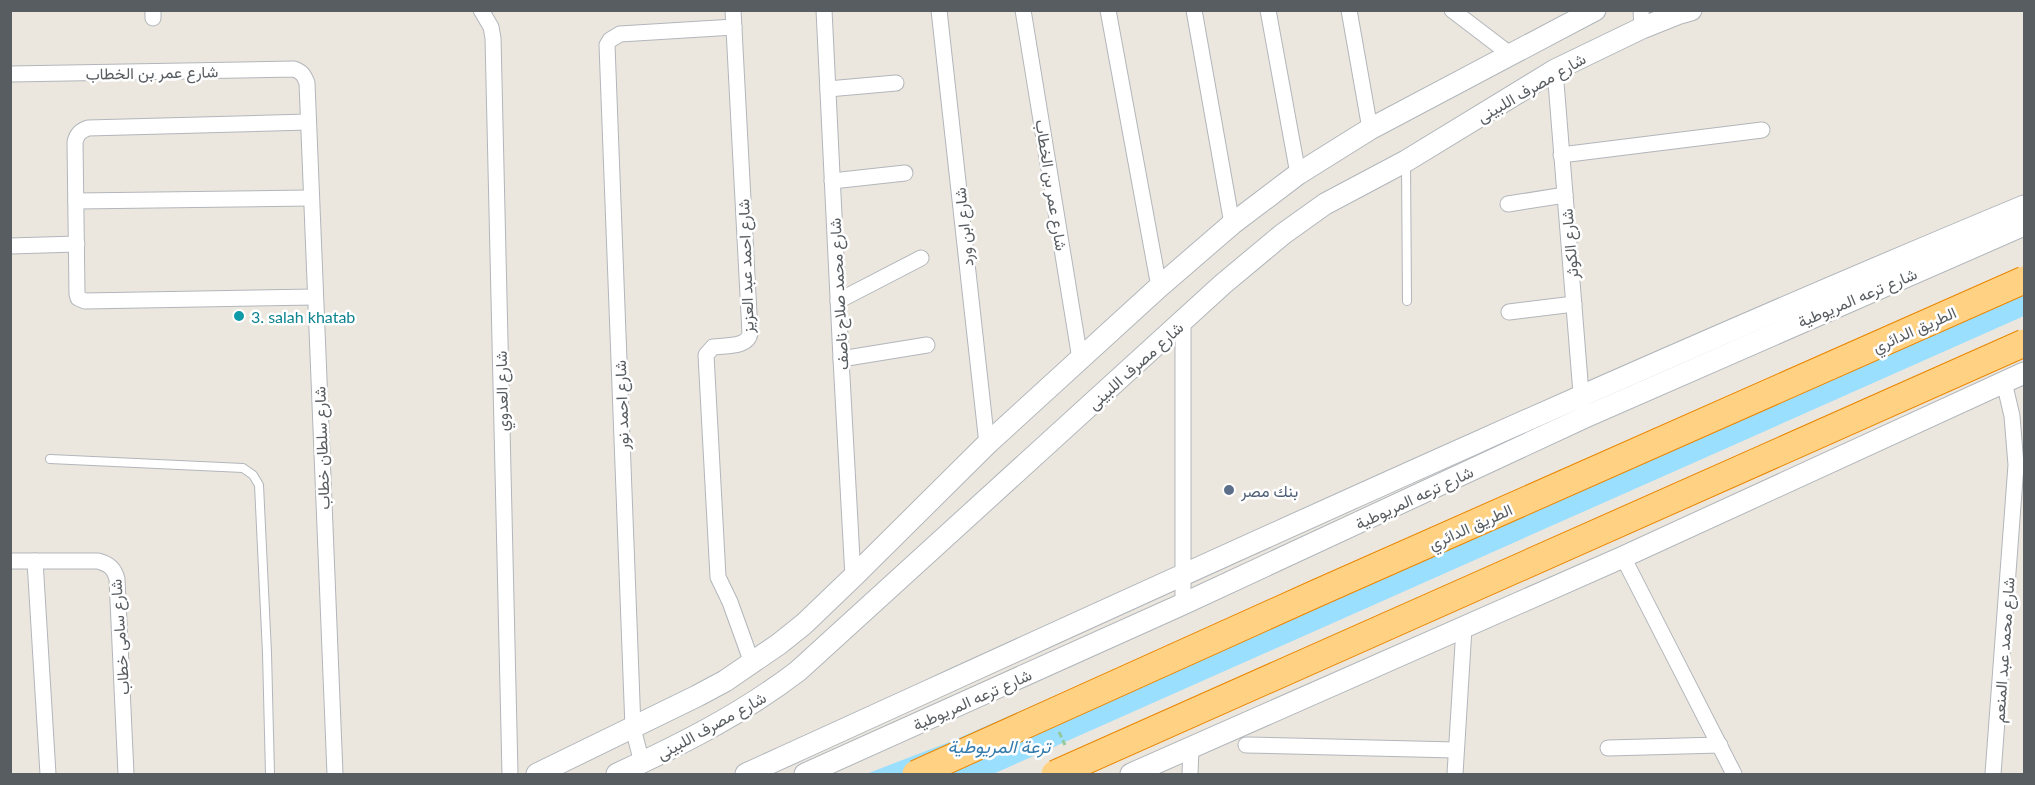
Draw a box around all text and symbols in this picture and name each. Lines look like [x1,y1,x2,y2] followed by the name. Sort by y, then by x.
[1473,48,1590,128] street label: شارع مصرف اللبينى
[86,61,219,86] street label: شارع عمر بن الخطاب
[1029,118,1072,252] street label: شارع عمر بن الخطاب
[949,186,980,267] street label: شارع ابن ورد
[733,198,760,334] street label: شارع احمد عبد العزيز
[1556,208,1585,281] street label: شارع الكوثر
[825,217,854,371] street label: شارع محمد صلاح ناصف
[1794,263,1921,334] street label: شارع ترعه المريوطية
[1869,302,1961,360] street label: الطريق الدائري
[251,307,355,326] place label: 3. salah khatab
[232,309,246,323] marker: 3. salah khatab
[1083,317,1189,415] street label: شارع مصرف اللبينى
[491,350,516,431] street label: شارع العدوي
[610,360,635,451] street label: شارع احمد نور
[309,386,336,510] street label: شارع سلطان خطاب
[1352,461,1477,535] street label: شارع ترعه المريوطية
[1240,481,1298,502] place label: بنك مصر
[1222,483,1236,497] marker: بنك مصر
[1425,499,1517,557] street label: الطريق الدائري
[1988,576,2021,724] street label: شارع محمد عبد المنعم
[105,578,136,696] street label: شارع سامى خطاب
[910,664,1036,736] street label: شارع ترعه المريوطية
[653,687,770,766] street label: شارع مصرف اللبينى
[948,735,1053,758] water label: ترعة المريوطية

